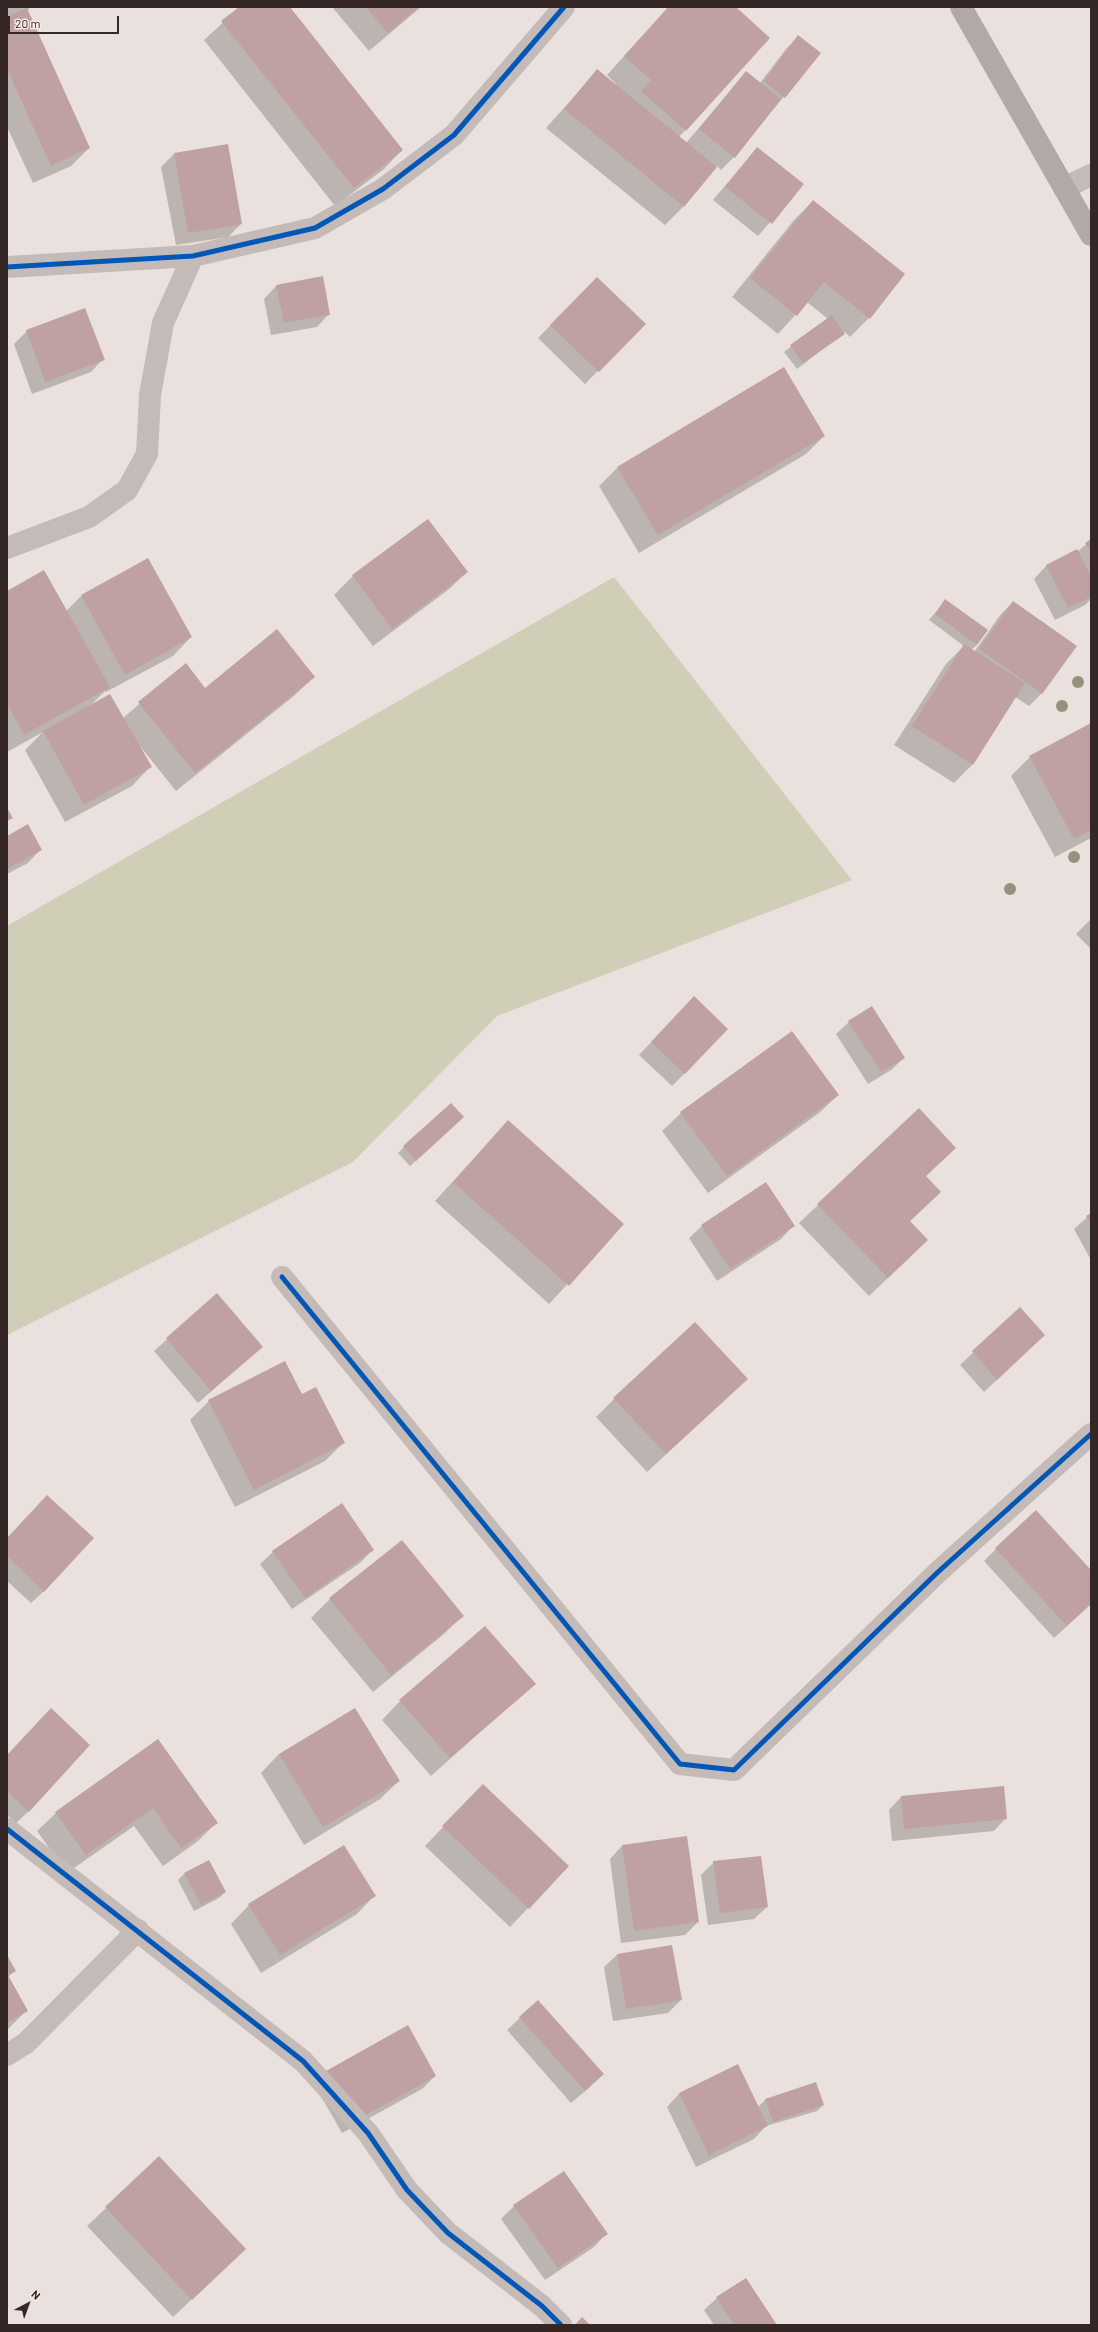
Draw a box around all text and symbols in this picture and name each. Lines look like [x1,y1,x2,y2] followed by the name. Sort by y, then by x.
[10,8,121,34] scale bar
[15,16,41,30] text: 20 m
[8,2284,48,2324] north arrow
[29,2287,43,2302] text: N

